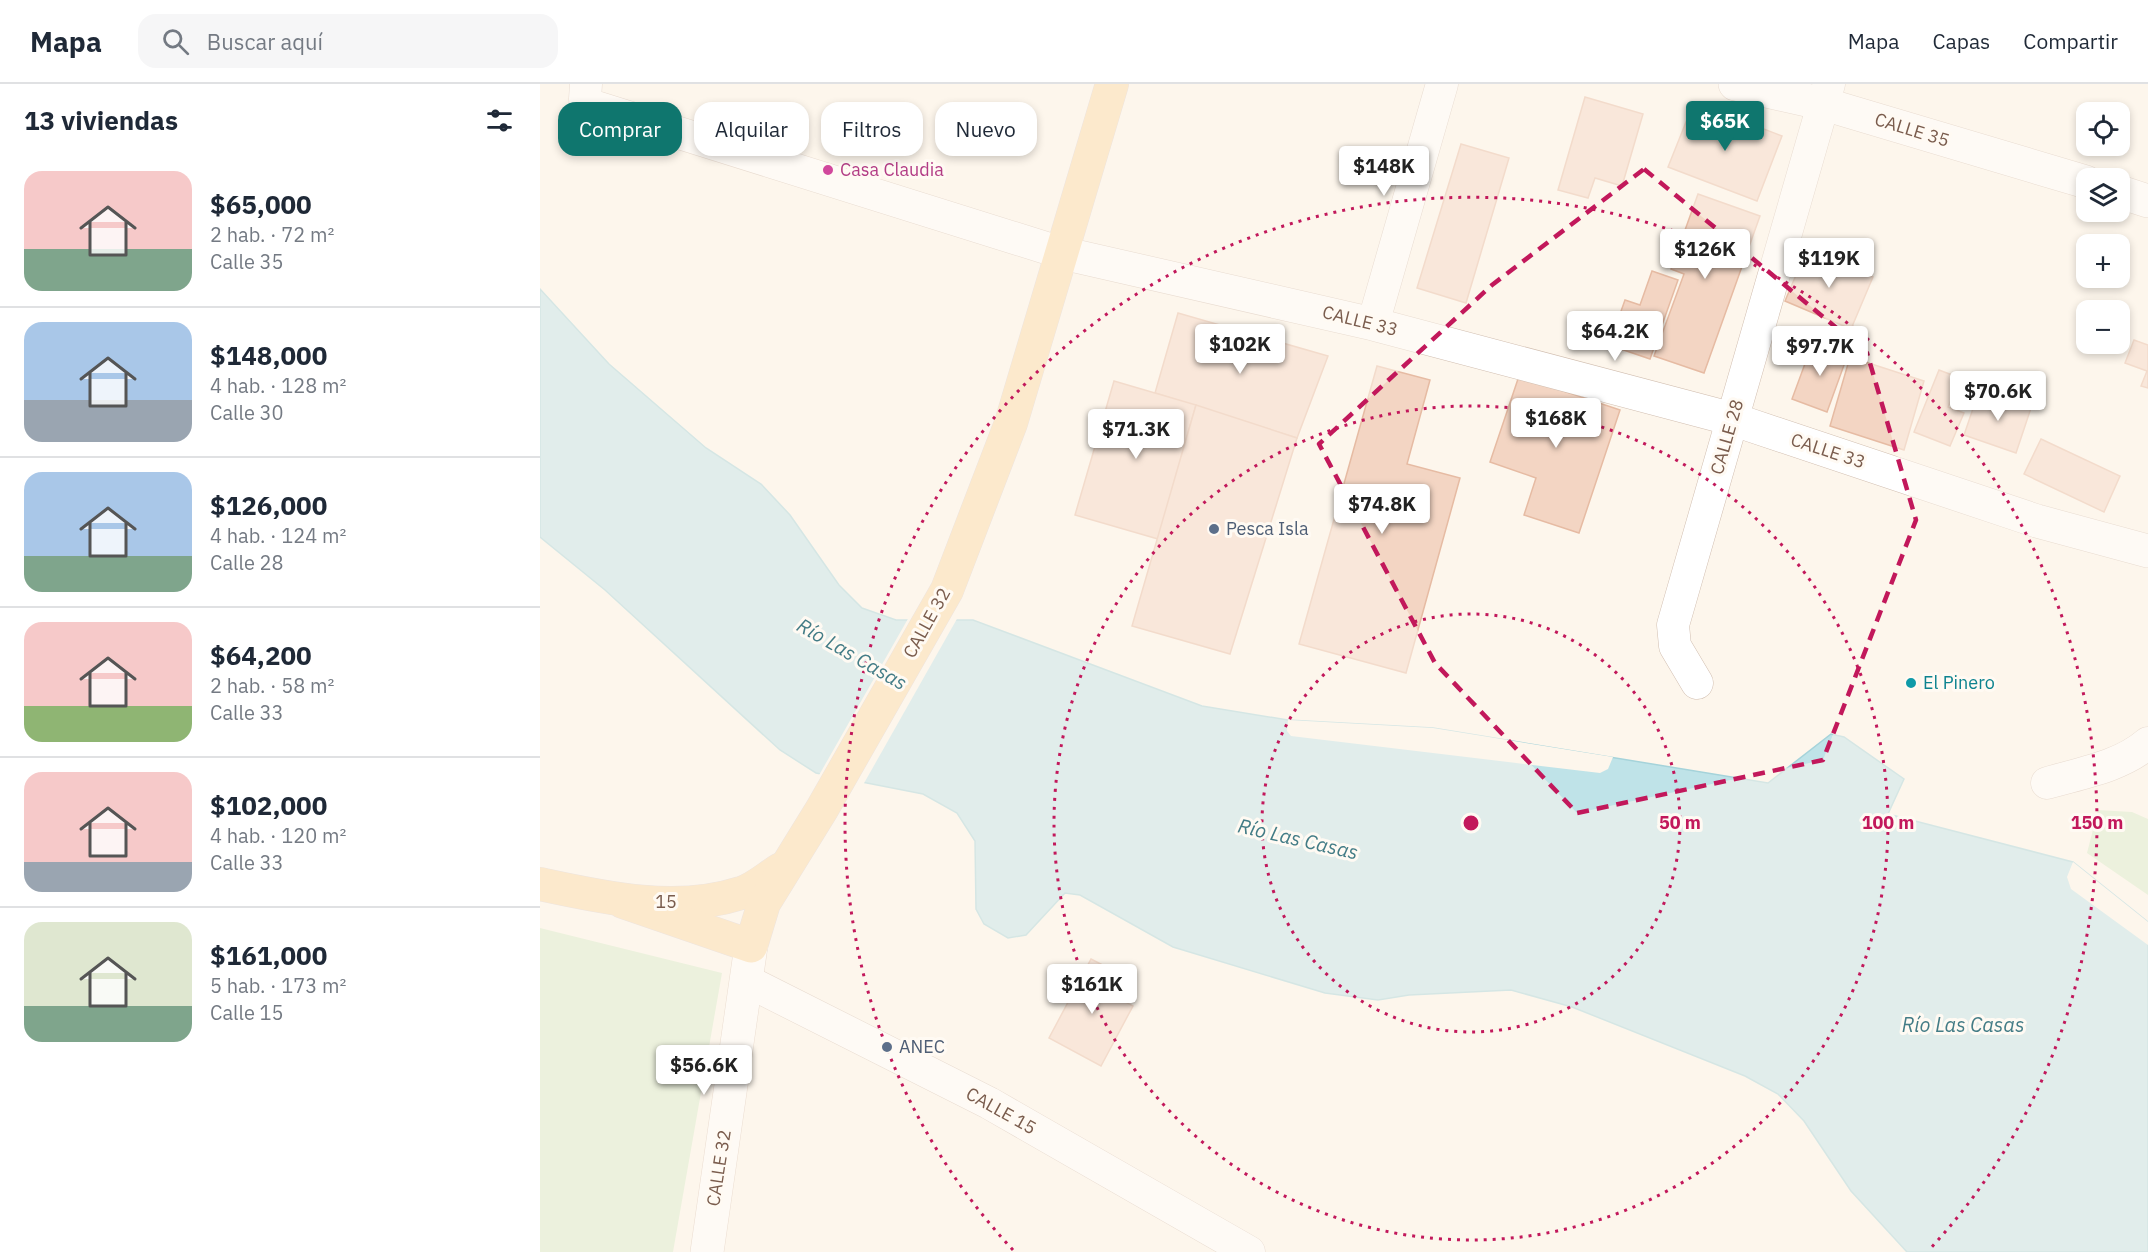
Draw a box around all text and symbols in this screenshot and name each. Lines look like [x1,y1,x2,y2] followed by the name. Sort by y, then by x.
[138,14,558,68] search box
[30,23,102,60] text: Mapa
[159,25,192,58] icon: search
[207,27,323,56] text: Buscar aquí
[1848,27,1899,55] text: Mapa
[1932,27,1990,55] text: Capas
[2023,27,2118,55] text: Compartir
[1689,101,1761,152] pin: $65K
[558,102,682,156] chip: Comprar
[694,102,809,156] chip: Alquilar
[821,102,923,156] chip: Filtros
[935,102,1037,156] chip: Nuevo
[2076,102,2130,354] map controls
[2076,102,2130,156] button: locate
[24,103,178,137] text: 13 viviendas
[483,104,516,137] icon: filters
[1700,107,1750,134] text: $65K
[1872,107,1952,152] street label: CALLE 35
[1342,146,1426,197] pin: $148K
[1353,152,1415,179] text: $148K
[840,158,944,181] place label: Casa Claudia
[821,163,835,177] marker: Casa Claudia
[2076,168,2130,222] button: layers
[210,187,312,221] text: $65,000
[72,195,144,267] icon: home
[210,221,334,248] text: 2 hab. · 72 m²
[1663,229,1747,280] pin: $126K
[2076,234,2130,288] button: +
[1674,235,1736,262] text: $126K
[1787,238,1871,289] pin: $119K
[1798,244,1860,271] text: $119K
[210,248,284,275] text: Calle 35
[1320,300,1400,341] street label: CALLE 33
[2076,300,2130,354] button: −
[1566,311,1664,362] pin: $64.2K
[1581,317,1649,344] text: $64.2K
[1198,324,1282,375] pin: $102K
[1771,326,1869,377] pin: $97.7K
[1209,330,1271,357] text: $102K
[1786,332,1854,359] text: $97.7K
[210,338,327,372] text: $148,000
[72,346,144,418] icon: home
[1949,371,2047,422] pin: $70.6K
[210,372,346,399] text: 4 hab. · 128 m²
[1964,377,2032,404] text: $70.6K
[1705,397,1748,477] street label: CALLE 28
[1514,398,1598,449] pin: $168K
[210,399,284,426] text: Calle 30
[1525,404,1587,431] text: $168K
[1087,409,1185,460] pin: $71.3K
[1102,415,1170,442] text: $71.3K
[1788,428,1868,473] street label: CALLE 33
[1333,484,1431,535] pin: $74.8K
[210,488,327,522] text: $126,000
[1348,490,1416,517] text: $74.8K
[72,496,144,568] icon: home
[1226,517,1309,540] place label: Pesca Isla
[210,522,346,549] text: 4 hab. · 124 m²
[1207,522,1221,536] marker: Pesca Isla
[210,549,284,576] text: Calle 28
[898,583,955,662] street label: CALLE 32
[792,611,912,696] water label: Río Las Casas
[210,638,312,672] text: $64,200
[72,646,144,718] icon: home
[1923,671,1995,694] place label: El Pinero
[210,672,334,699] text: 2 hab. · 58 m²
[1904,676,1918,690] marker: El Pinero
[210,699,284,726] text: Calle 33
[210,788,327,822] text: $102,000
[72,796,144,868] icon: home
[1659,811,1701,834] text: 50 m
[1862,811,1914,834] text: 100 m
[2071,811,2123,834] text: 150 m
[1235,812,1361,865] water label: Río Las Casas
[1461,813,1481,833] centre of rings
[210,822,346,849] text: 4 hab. · 120 m²
[210,849,284,876] text: Calle 33
[655,890,677,913] street label: 15
[210,938,327,972] text: $161,000
[72,946,144,1018] icon: home
[1050,964,1134,1015] pin: $161K
[1061,970,1123,997] text: $161K
[210,972,346,999] text: 5 hab. · 173 m²
[210,999,284,1026] text: Calle 15
[1902,1011,2024,1038] water label: Río Las Casas
[899,1035,945,1058] place label: ANEC
[880,1040,894,1054] marker: ANEC
[655,1045,753,1096] pin: $56.6K
[670,1051,738,1078] text: $56.6K
[962,1082,1041,1139] street label: CALLE 15
[701,1128,736,1208] street label: CALLE 32

